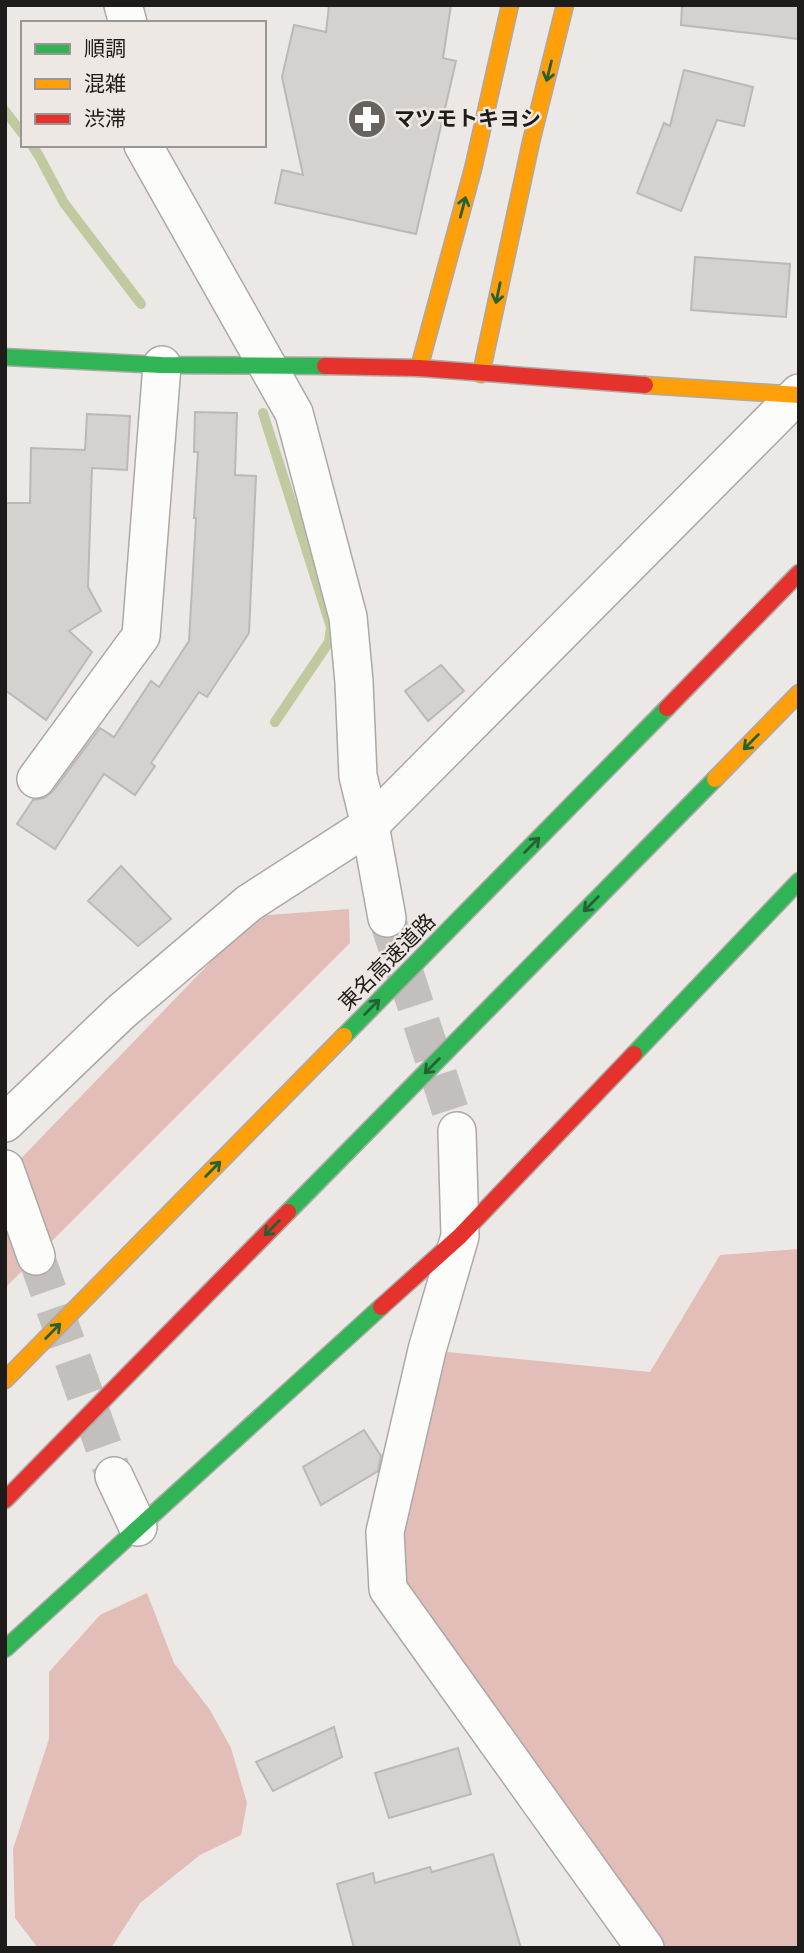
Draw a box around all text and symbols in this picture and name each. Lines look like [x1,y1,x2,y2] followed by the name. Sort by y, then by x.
[21,21,266,147] legend
[84,38,126,60] text: 順調
[542,60,555,82] one-way arrow
[84,73,126,95] text: 混雑
[346,98,388,140] pharmacy icon: マツモトキヨシ
[84,108,126,130] text: 渋滞
[394,108,541,130] place label: マツモトキヨシ
[457,197,470,219] one-way arrow
[491,281,505,304] one-way arrow
[742,733,759,750] one-way arrow
[523,836,540,853] one-way arrow
[583,895,600,912] one-way arrow
[335,910,439,1014] street label: 東名高速道路
[364,999,381,1016] one-way arrow
[423,1057,440,1074] one-way arrow
[204,1161,221,1178] one-way arrow
[264,1220,281,1237] one-way arrow
[45,1323,62,1340] one-way arrow

